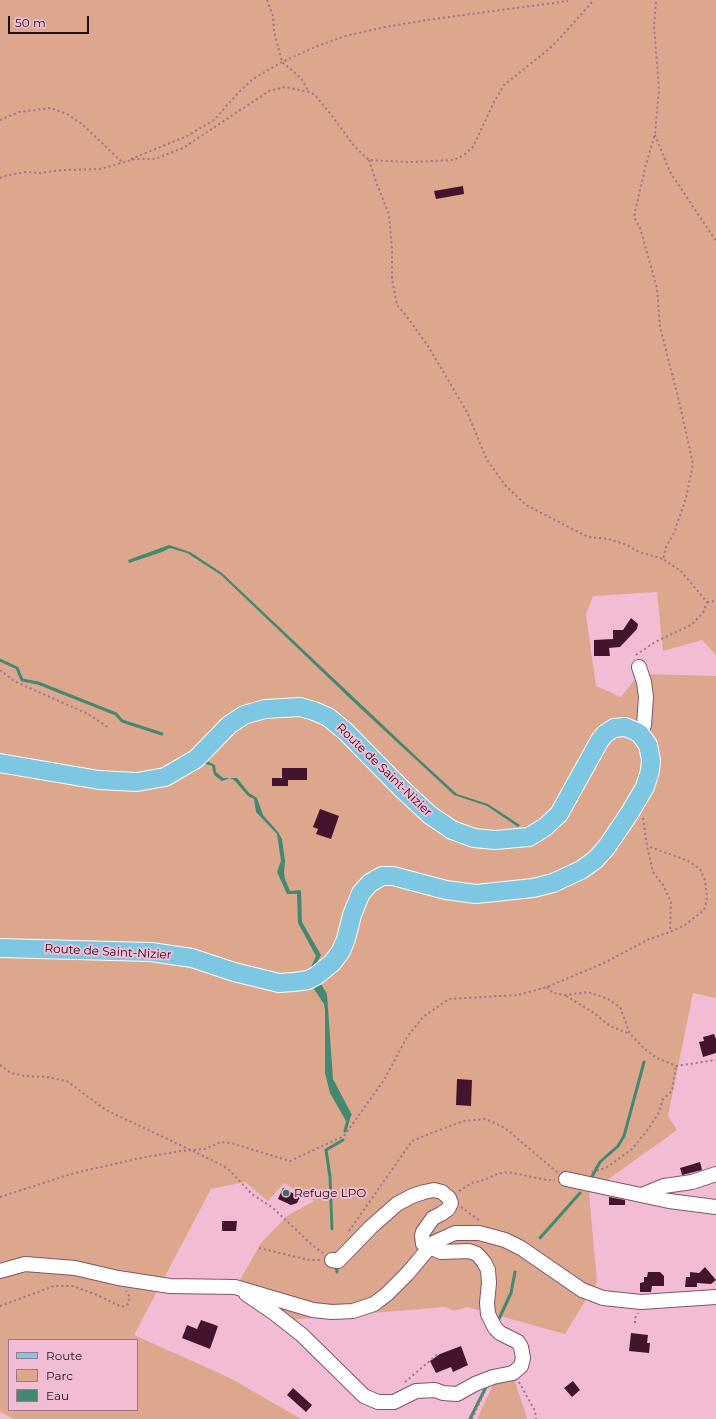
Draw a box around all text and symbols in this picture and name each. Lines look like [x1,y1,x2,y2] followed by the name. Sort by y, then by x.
[10,8,91,34] scale bar
[15,15,46,30] text: 50 m
[333,721,435,819] street label: Route de Saint-Nizier
[44,941,172,963] street label: Route de Saint-Nizier
[294,1186,366,1200] place label: Refuge LPO
[281,1188,291,1198] marker: Refuge LPO
[8,1339,138,1411] legend
[46,1348,82,1363] text: Route
[46,1368,73,1383] text: Parc
[46,1388,69,1403] text: Eau

